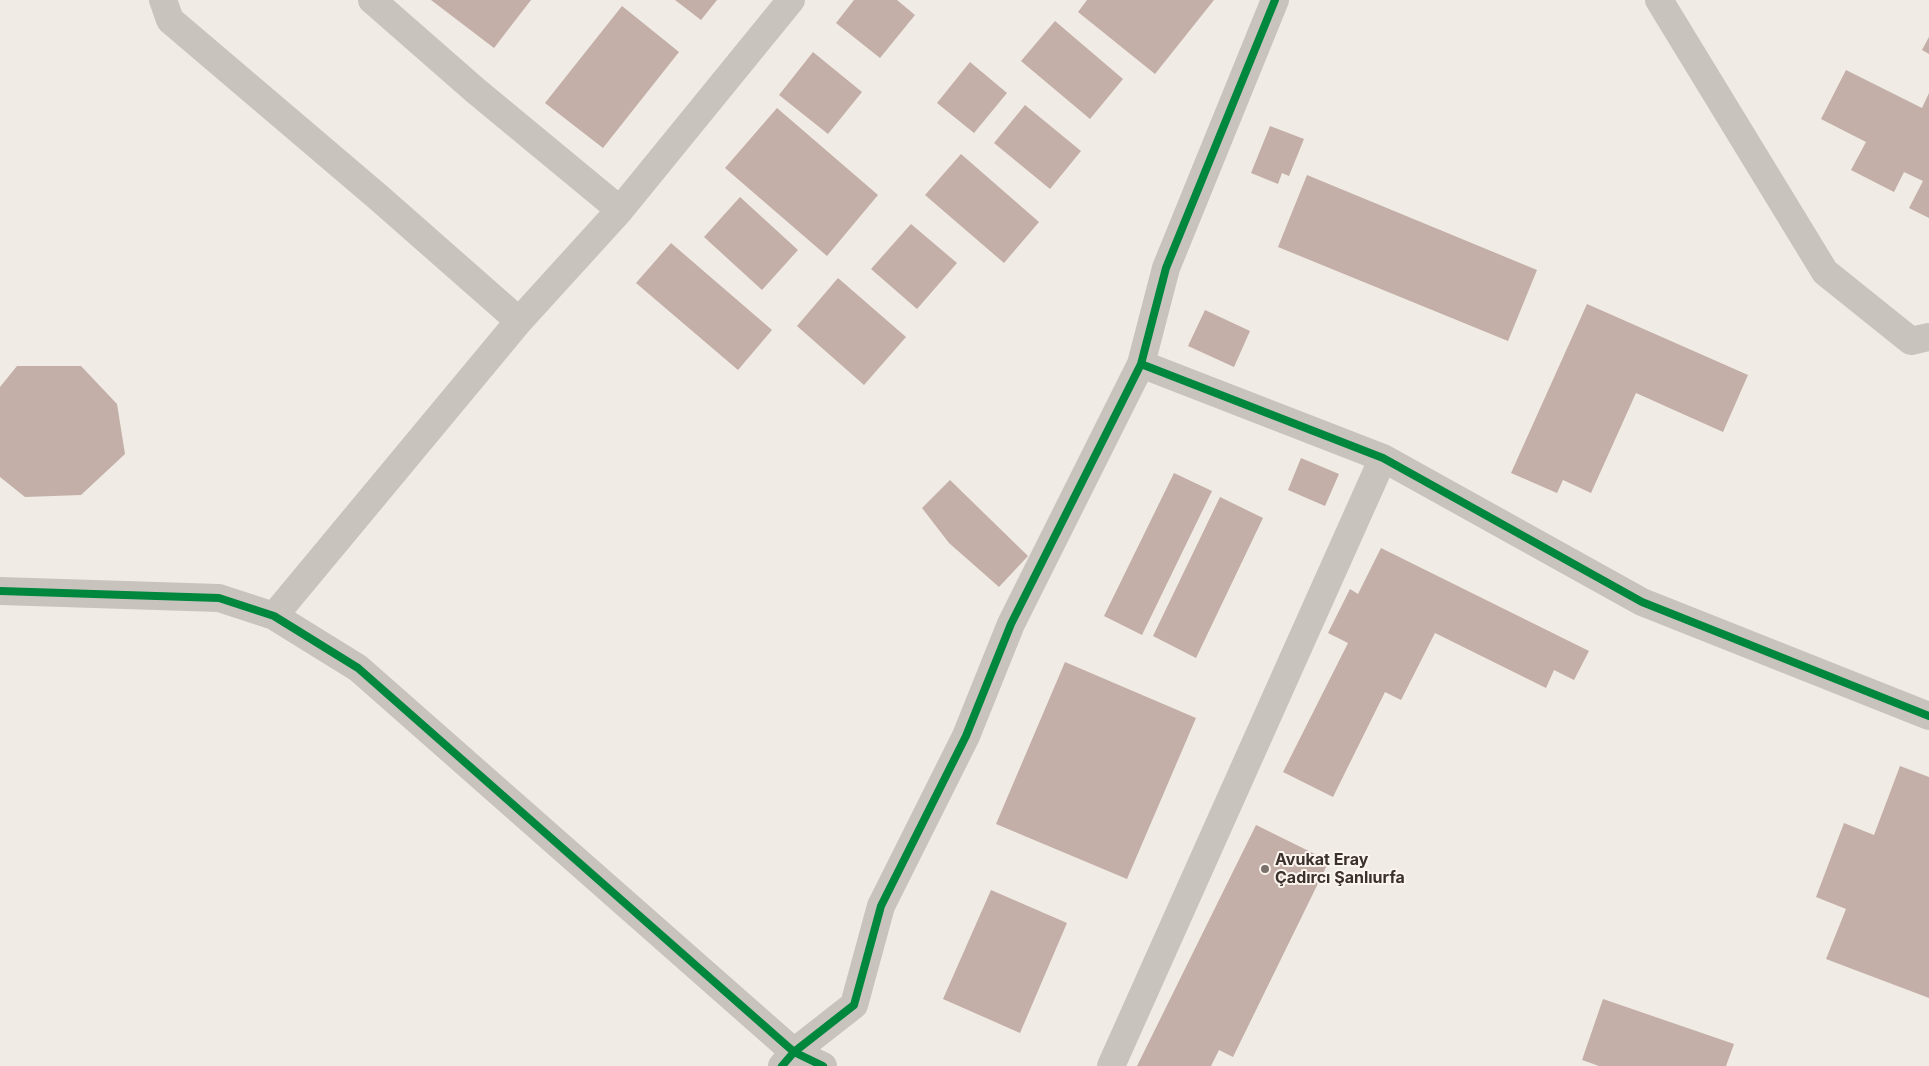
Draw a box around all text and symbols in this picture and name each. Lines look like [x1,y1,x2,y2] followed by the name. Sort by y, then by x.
[1275,850,1405,888] place label: Avukat Eray Çadırcı Şanlıurfa
[1259,863,1271,875] marker: Avukat Eray Çadırcı Şanlıurfa

